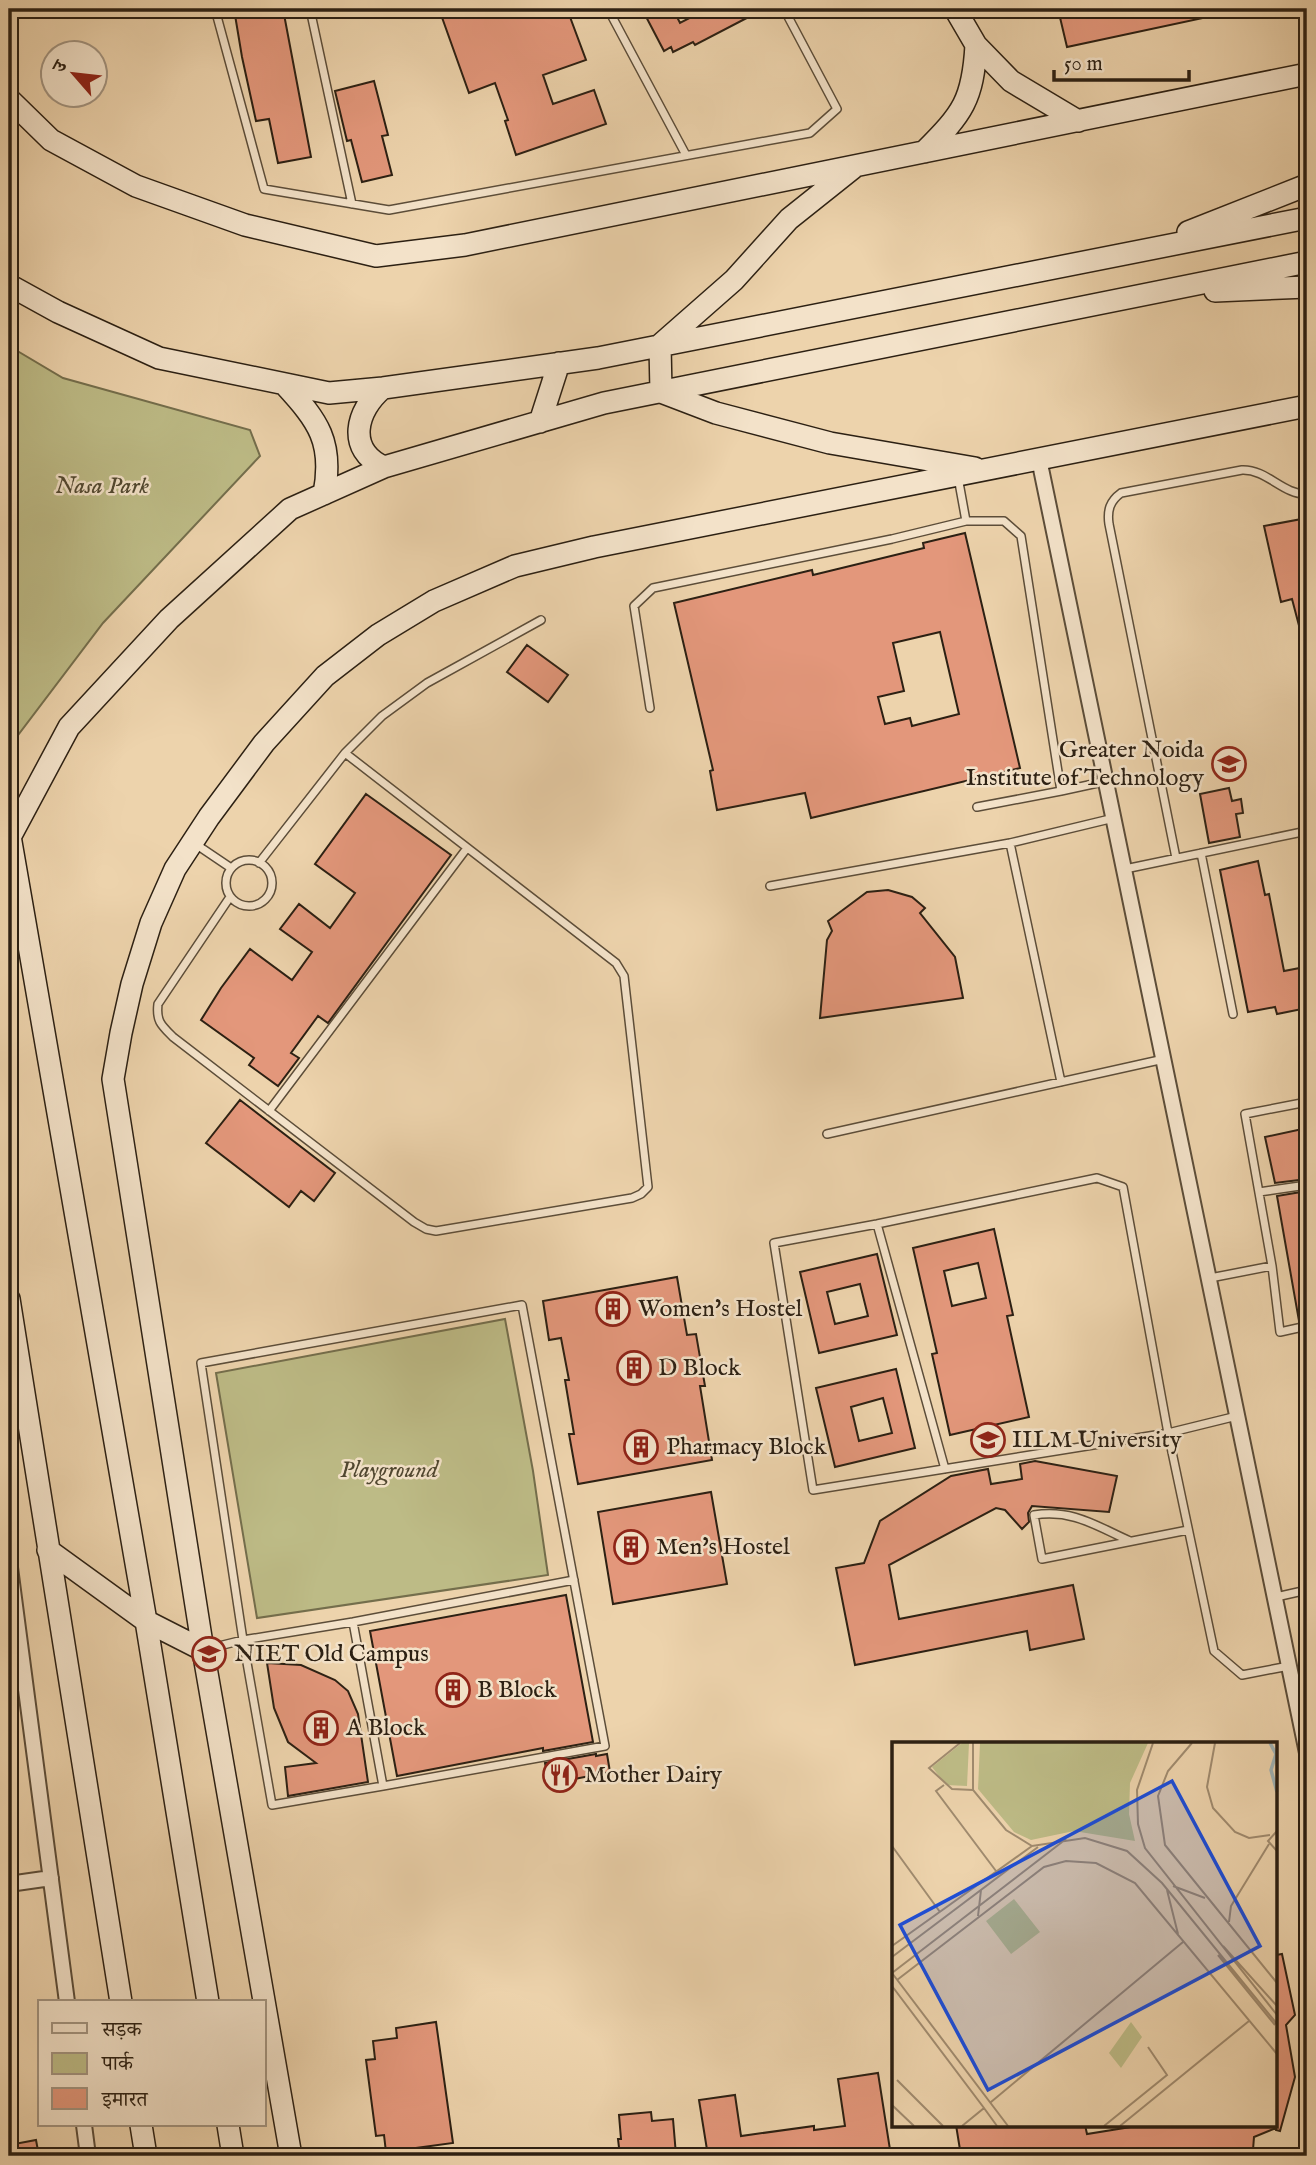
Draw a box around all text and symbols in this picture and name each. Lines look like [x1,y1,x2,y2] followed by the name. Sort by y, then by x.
[38,38,108,108] north arrow
[1054,38,1188,82] scale bar
[1064,51,1103,78] text: 50 m
[47,56,74,79] text: उ
[55,471,149,502] park label: Nasa Park
[966,735,1205,794] place label: Greater Noida Institute of Technology
[1210,745,1248,783] school or university icon: Greater Noida Institute of Technology
[594,1290,632,1328] building icon: Women's Hostel
[638,1294,803,1325] place label: Women's Hostel
[615,1349,653,1387] building icon: D Block
[658,1353,741,1384] place label: D Block
[969,1421,1007,1459] school or university icon: IILM University
[1012,1425,1182,1456] place label: IILM University
[622,1428,660,1466] building icon: Pharmacy Block
[666,1432,827,1463] place label: Pharmacy Block
[340,1455,440,1486] park label: Playground
[612,1528,650,1566] building icon: Men's Hostel
[656,1532,790,1563] place label: Men's Hostel
[190,1635,228,1673] school or university icon: NIET Old Campus
[234,1639,429,1670] place label: NIET Old Campus
[434,1671,472,1709] building icon: B Block
[477,1675,557,1706] place label: B Block
[302,1709,340,1747] building icon: A Block
[345,1713,426,1744] place label: A Block
[892,1742,1278,2126] inset map
[541,1756,579,1794] restaurant icon: Mother Dairy
[584,1760,722,1791] place label: Mother Dairy
[38,2000,266,2126] legend
[101,2017,142,2044] text: सड़क
[101,2051,134,2078] text: पार्क
[101,2087,149,2114] text: इमारत

